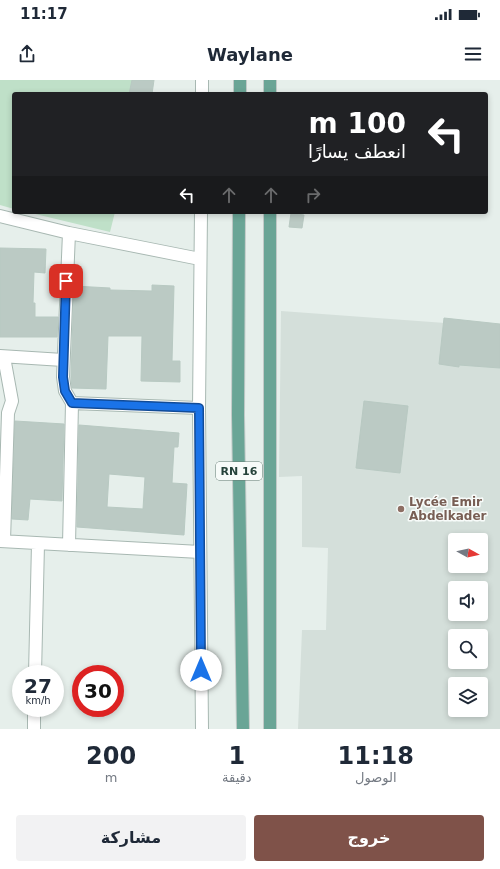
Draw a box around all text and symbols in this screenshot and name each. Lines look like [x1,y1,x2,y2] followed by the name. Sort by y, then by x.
[20,5,68,23] text: 11:17
[16,43,38,65] icon: share
[462,43,484,65] icon: menu
[207,44,293,65] text: Waylane
[309,107,406,140] text: 100 m
[420,108,472,160] icon: left
[308,141,406,162] text: انعطف يسارًا
[176,184,198,206] icon: left
[218,184,240,206] icon: ahead
[260,184,282,206] icon: ahead
[302,184,324,206] icon: right
[49,264,83,298] pin
[55,270,77,292] icon: arrive
[216,462,262,480] road number: RN 16
[409,495,487,523] place label: Lycée Emir Abdelkader
[396,504,406,514] marker: Lycée Emir Abdelkader
[448,533,488,573] north arrow
[448,533,488,717] map controls
[448,581,488,621] button: sound
[448,629,488,669] button: search
[180,649,222,691] position arrow
[72,665,124,717] speed limit sign: 30
[24,674,52,698] text: 27
[448,677,488,717] button: layers
[25,695,51,706] text: km/h
[86,742,136,770] text: 200
[229,742,245,770] text: 1
[338,742,414,770] text: 11:18
[105,770,117,785] text: m
[222,770,252,785] text: دقيقة
[355,770,397,785] text: الوصول
[16,815,246,861] button: مشاركة
[254,815,484,861] button: خروج

